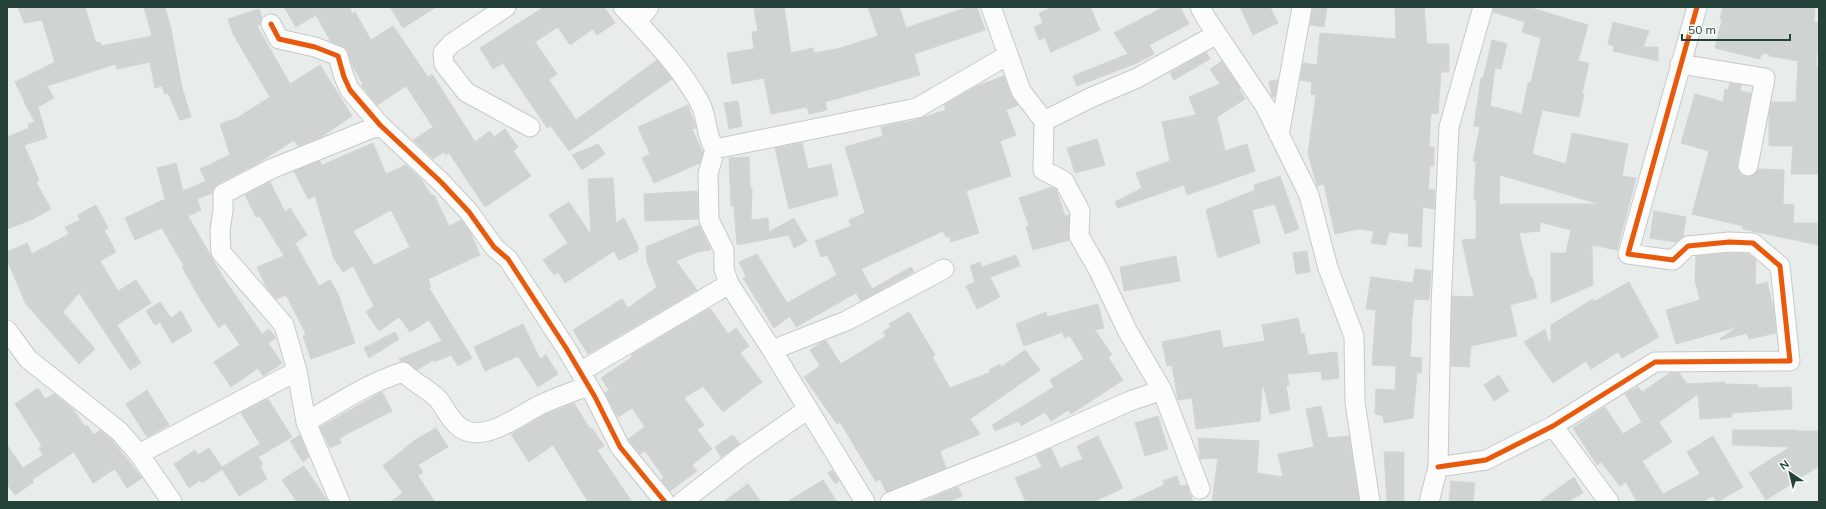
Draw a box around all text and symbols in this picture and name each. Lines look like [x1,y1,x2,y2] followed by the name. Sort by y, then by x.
[1682,16,1790,42] scale bar
[1688,22,1716,37] text: 50 m
[1770,453,1810,493] north arrow
[1777,457,1792,473] text: N

